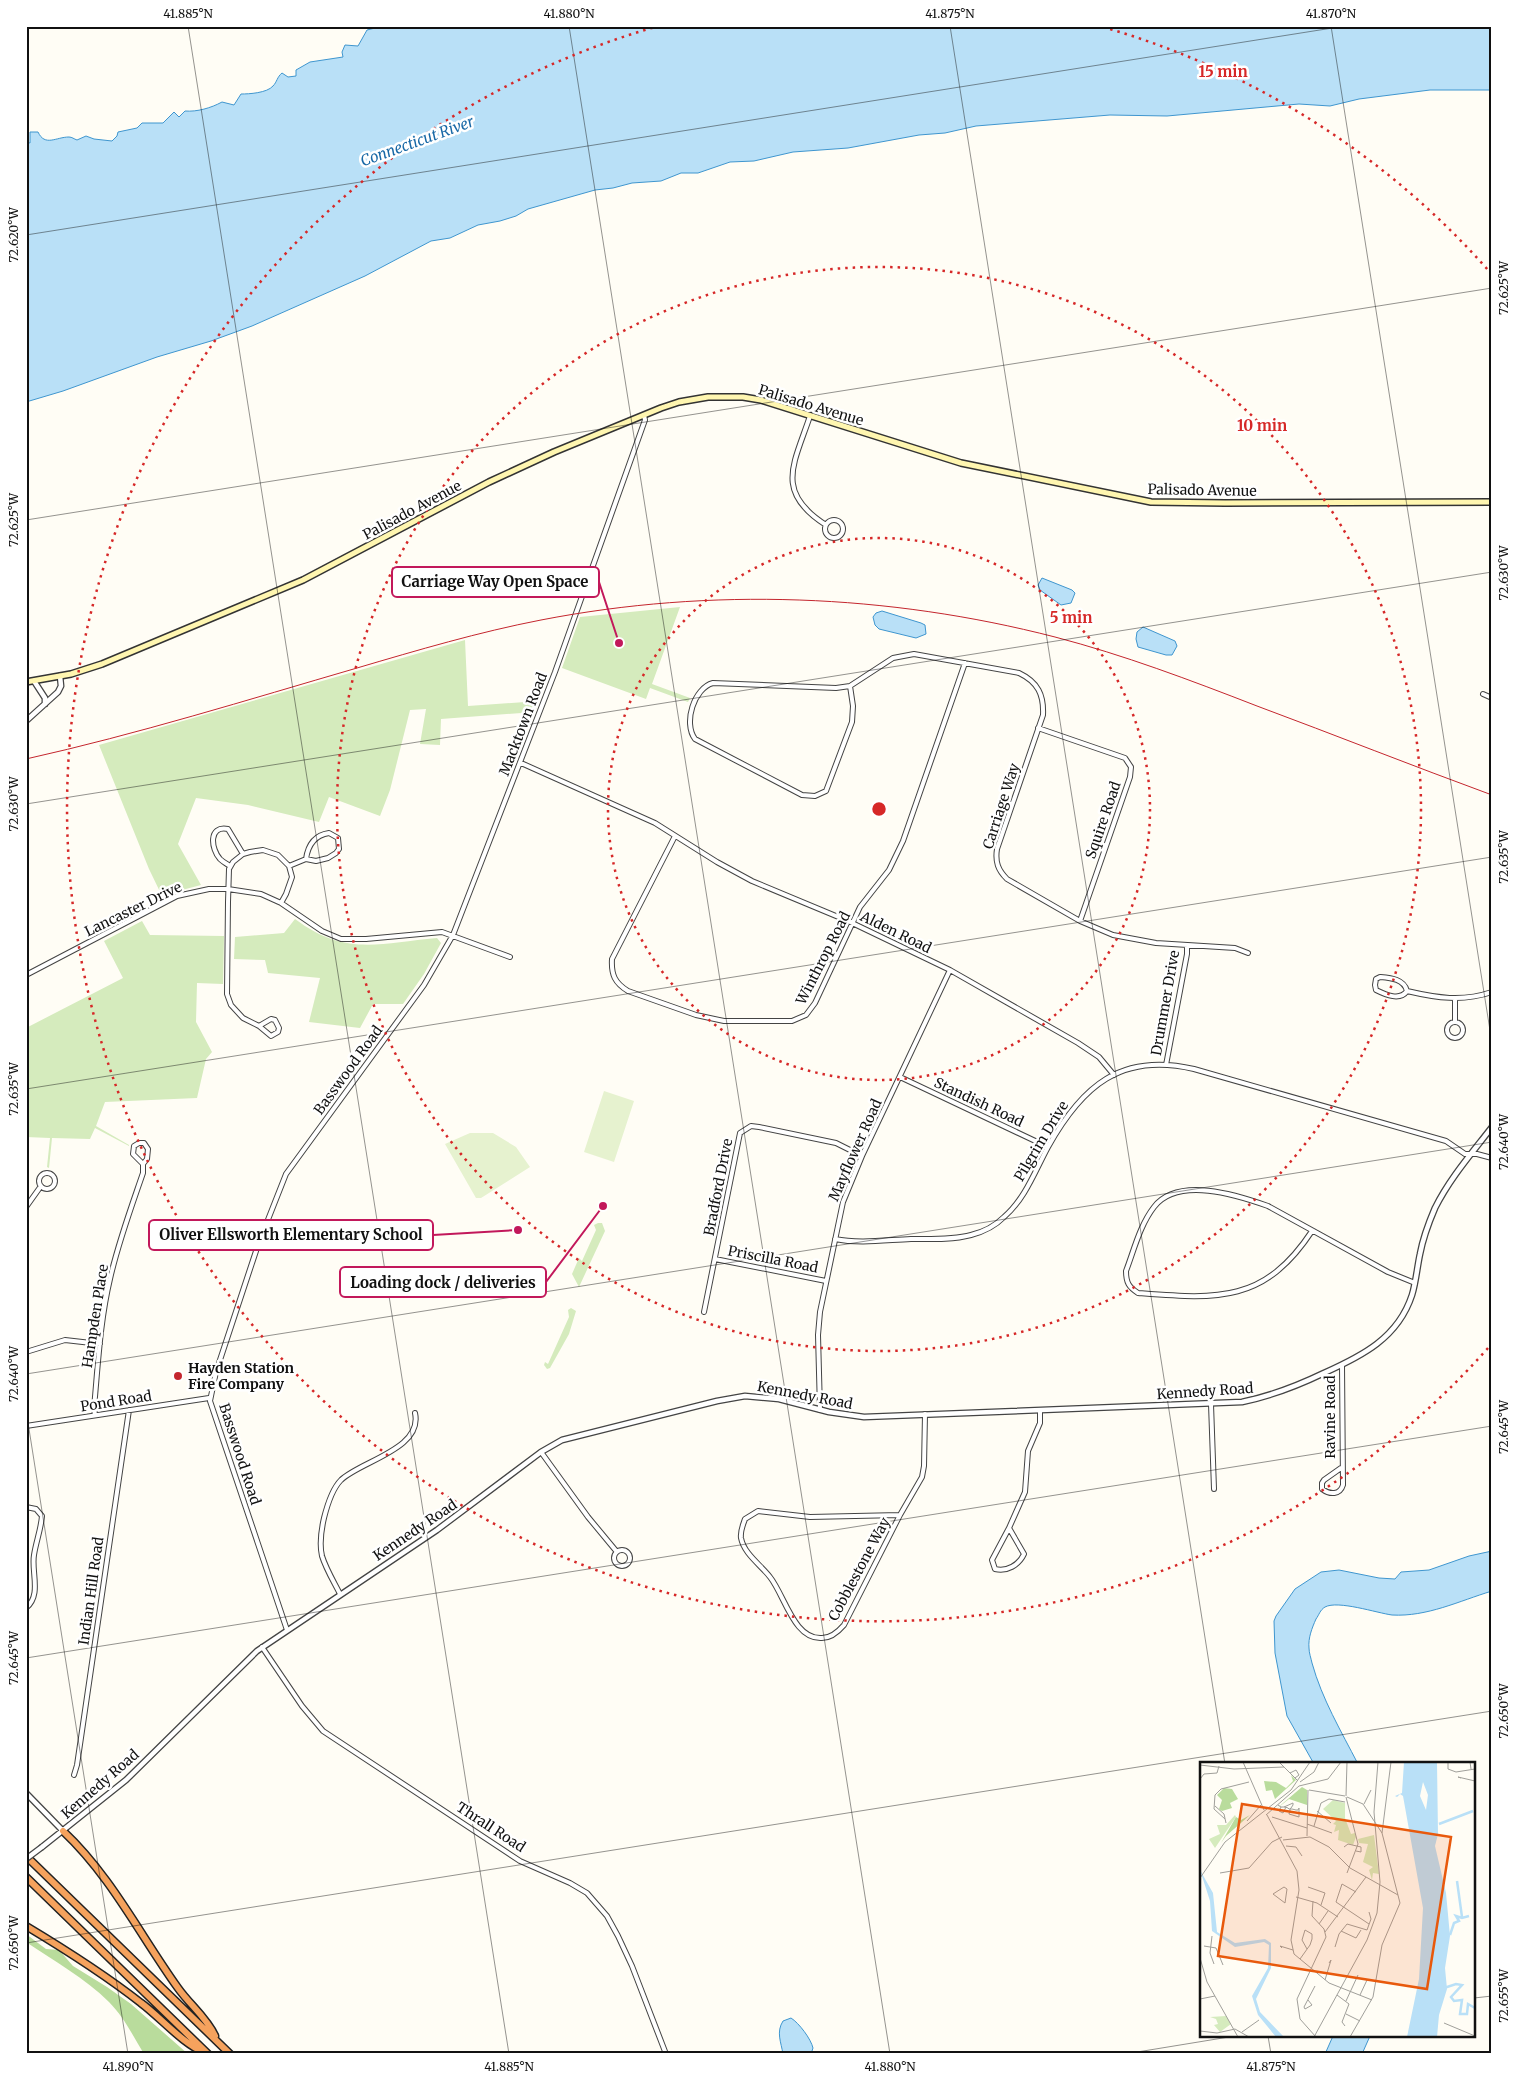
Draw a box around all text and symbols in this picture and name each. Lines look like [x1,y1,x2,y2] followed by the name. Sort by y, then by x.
[163,6,214,21] text: 41.885°N
[543,6,595,21] text: 41.880°N
[925,6,975,21] text: 41.875°N
[1306,6,1357,21] text: 41.870°N
[1198,62,1248,81] text: 15 min
[358,111,477,170] water label: Connecticut River
[6,206,21,263] text: 72.620°W
[1496,260,1511,315] text: 72.625°W
[756,380,866,430] street label: Palisado Avenue
[1237,416,1287,435] text: 10 min
[360,476,464,544] street label: Palisado Avenue
[1147,480,1257,500] street label: Palisado Avenue
[6,492,21,547] text: 72.625°W
[1496,545,1511,600] text: 72.630°W
[392,567,599,597] callout: Carriage Way Open Space
[402,572,588,591] text: Carriage Way Open Space
[1050,608,1092,627] text: 5 min
[495,669,551,778] street label: Macktown Road
[979,760,1024,851] street label: Carriage Way
[6,776,21,831] text: 72.630°W
[1081,778,1125,861] street label: Squire Road
[870,800,888,818] centre of rings
[1496,829,1511,884] text: 72.635°W
[82,878,184,940] street label: Lancaster Drive
[857,907,935,957] street label: Alden Road
[791,908,854,1008] street label: Winthrop Road
[1147,949,1183,1057] street label: Drummer Drive
[310,1022,387,1118] street label: Basswood Road
[6,1061,21,1116] text: 72.635°W
[931,1073,1027,1131] street label: Standish Road
[824,1096,886,1204] street label: Mayflower Road
[1010,1097,1072,1185] street label: Pilgrim Drive
[1496,1113,1511,1170] text: 72.640°W
[700,1137,736,1237] street label: Bradford Drive
[149,1220,433,1250] callout: Oliver Ellsworth Elementary School
[159,1225,423,1244] text: Oliver Ellsworth Elementary School
[726,1241,820,1277] street label: Priscilla Road
[78,1263,112,1369] street label: Hampden Place
[340,1267,546,1297] callout: Loading dock / deliveries
[350,1273,536,1292] text: Loading dock / deliveries
[6,1345,21,1402] text: 72.640°W
[188,1359,295,1393] place label: Hayden Station Fire Company
[172,1370,184,1382] marker: Hayden Station Fire Company
[1321,1375,1339,1459] street label: Ravine Road
[756,1377,855,1413] street label: Kennedy Road
[1156,1379,1255,1403] street label: Kennedy Road
[79,1386,153,1416] street label: Pond Road
[1496,1399,1511,1454] text: 72.645°W
[215,1401,265,1508] street label: Basswood Road
[370,1495,461,1565] street label: Kennedy Road
[824,1513,894,1624] street label: Cobblestone Way
[74,1535,108,1646] street label: Indian Hill Road
[6,1630,21,1685] text: 72.645°W
[1496,1682,1511,1739] text: 72.650°W
[58,1745,143,1823] street label: Kennedy Road
[1200,1762,1476,2038] inset map
[453,1798,529,1856] street label: Thrall Road
[6,1914,21,1971] text: 72.650°W
[1496,1968,1511,2023] text: 72.655°W
[102,2059,154,2074] text: 41.890°N
[484,2059,535,2074] text: 41.885°N
[864,2059,916,2074] text: 41.880°N
[1246,2059,1296,2074] text: 41.875°N

